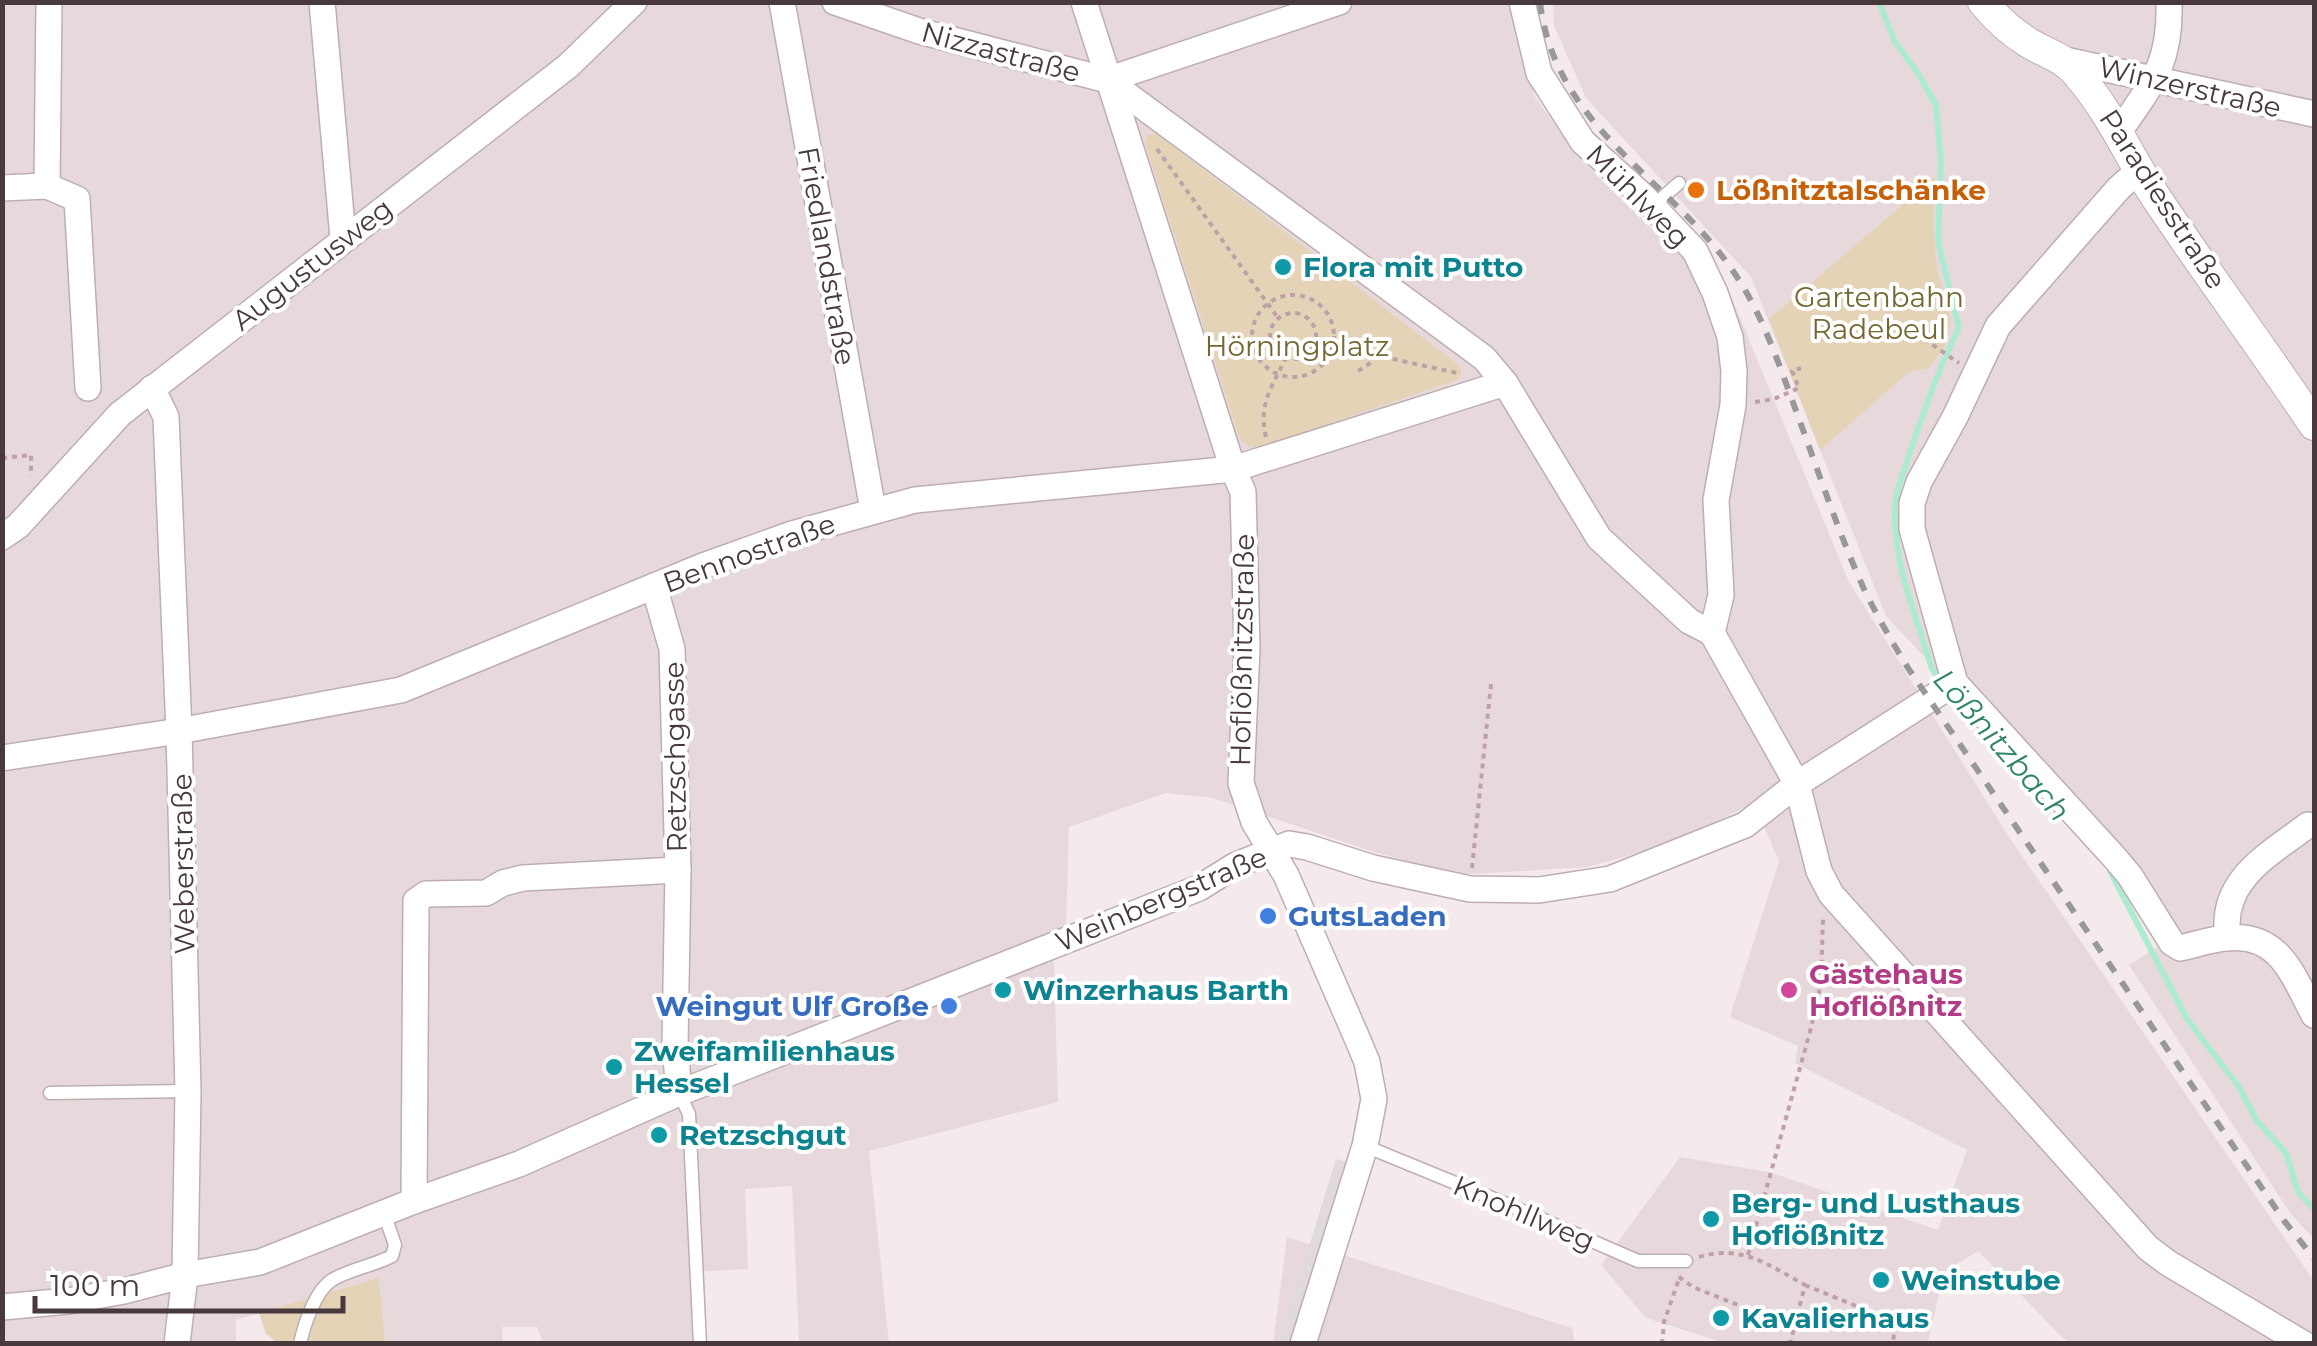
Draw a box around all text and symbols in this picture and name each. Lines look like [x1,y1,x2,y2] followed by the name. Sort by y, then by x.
[918,15,1084,89] street label: Nizzastraße
[2095,49,2285,125] street label: Winzerstraße
[2092,103,2234,295] street label: Paradiesstraße
[1579,137,1697,255] street label: Mühlweg
[791,144,863,368] street label: Friedlandstraße
[1716,173,1986,207] place label: Lößnitztalschänke
[1685,179,1707,201] marker: Lößnitztalschänke
[225,191,399,337] street label: Augustusweg
[1303,250,1523,284] place label: Flora mit Putto
[1272,256,1294,278] marker: Flora mit Putto
[1794,280,1964,346] park label: Gartenbahn Radebeul
[1205,329,1389,363] park label: Hörningplatz
[658,506,840,600] street label: Bennostraße
[1223,533,1261,767] street label: Hoflößnitzstraße
[656,661,694,853] street label: Retzschgasse
[1926,661,2078,829] water label: Lößnitzbach
[164,773,202,955] street label: Weberstraße
[1050,839,1272,959] street label: Weinbergstraße
[1288,899,1447,933] place label: GutsLaden
[1257,905,1279,927] marker: GutsLaden
[1809,957,1963,1023] place label: Gästehaus Hoflößnitz
[1023,973,1289,1007] place label: Winzerhaus Barth
[992,979,1014,1001] marker: Winzerhaus Barth
[1778,979,1800,1001] marker: Gästehaus Hoflößnitz
[655,989,929,1023] place label: Weingut Ulf Große
[938,995,960,1017] marker: Weingut Ulf Große
[634,1034,895,1100] place label: Zweifamilienhaus Hessel
[603,1056,625,1078] marker: Zweifamilienhaus Hessel
[679,1118,846,1152] place label: Retzschgut
[648,1124,670,1146] marker: Retzschgut
[1448,1168,1600,1258] street label: Knohllweg
[1731,1186,2020,1252] place label: Berg- und Lusthaus Hoflößnitz
[1700,1208,1722,1230] marker: Berg- und Lusthaus Hoflößnitz
[35,1251,342,1313] scale bar
[1901,1263,2061,1297] place label: Weinstube
[50,1267,140,1304] text: 100 m
[1870,1269,1892,1291] marker: Weinstube
[1741,1301,1929,1335] place label: Kavalierhaus
[1710,1307,1732,1329] marker: Kavalierhaus

